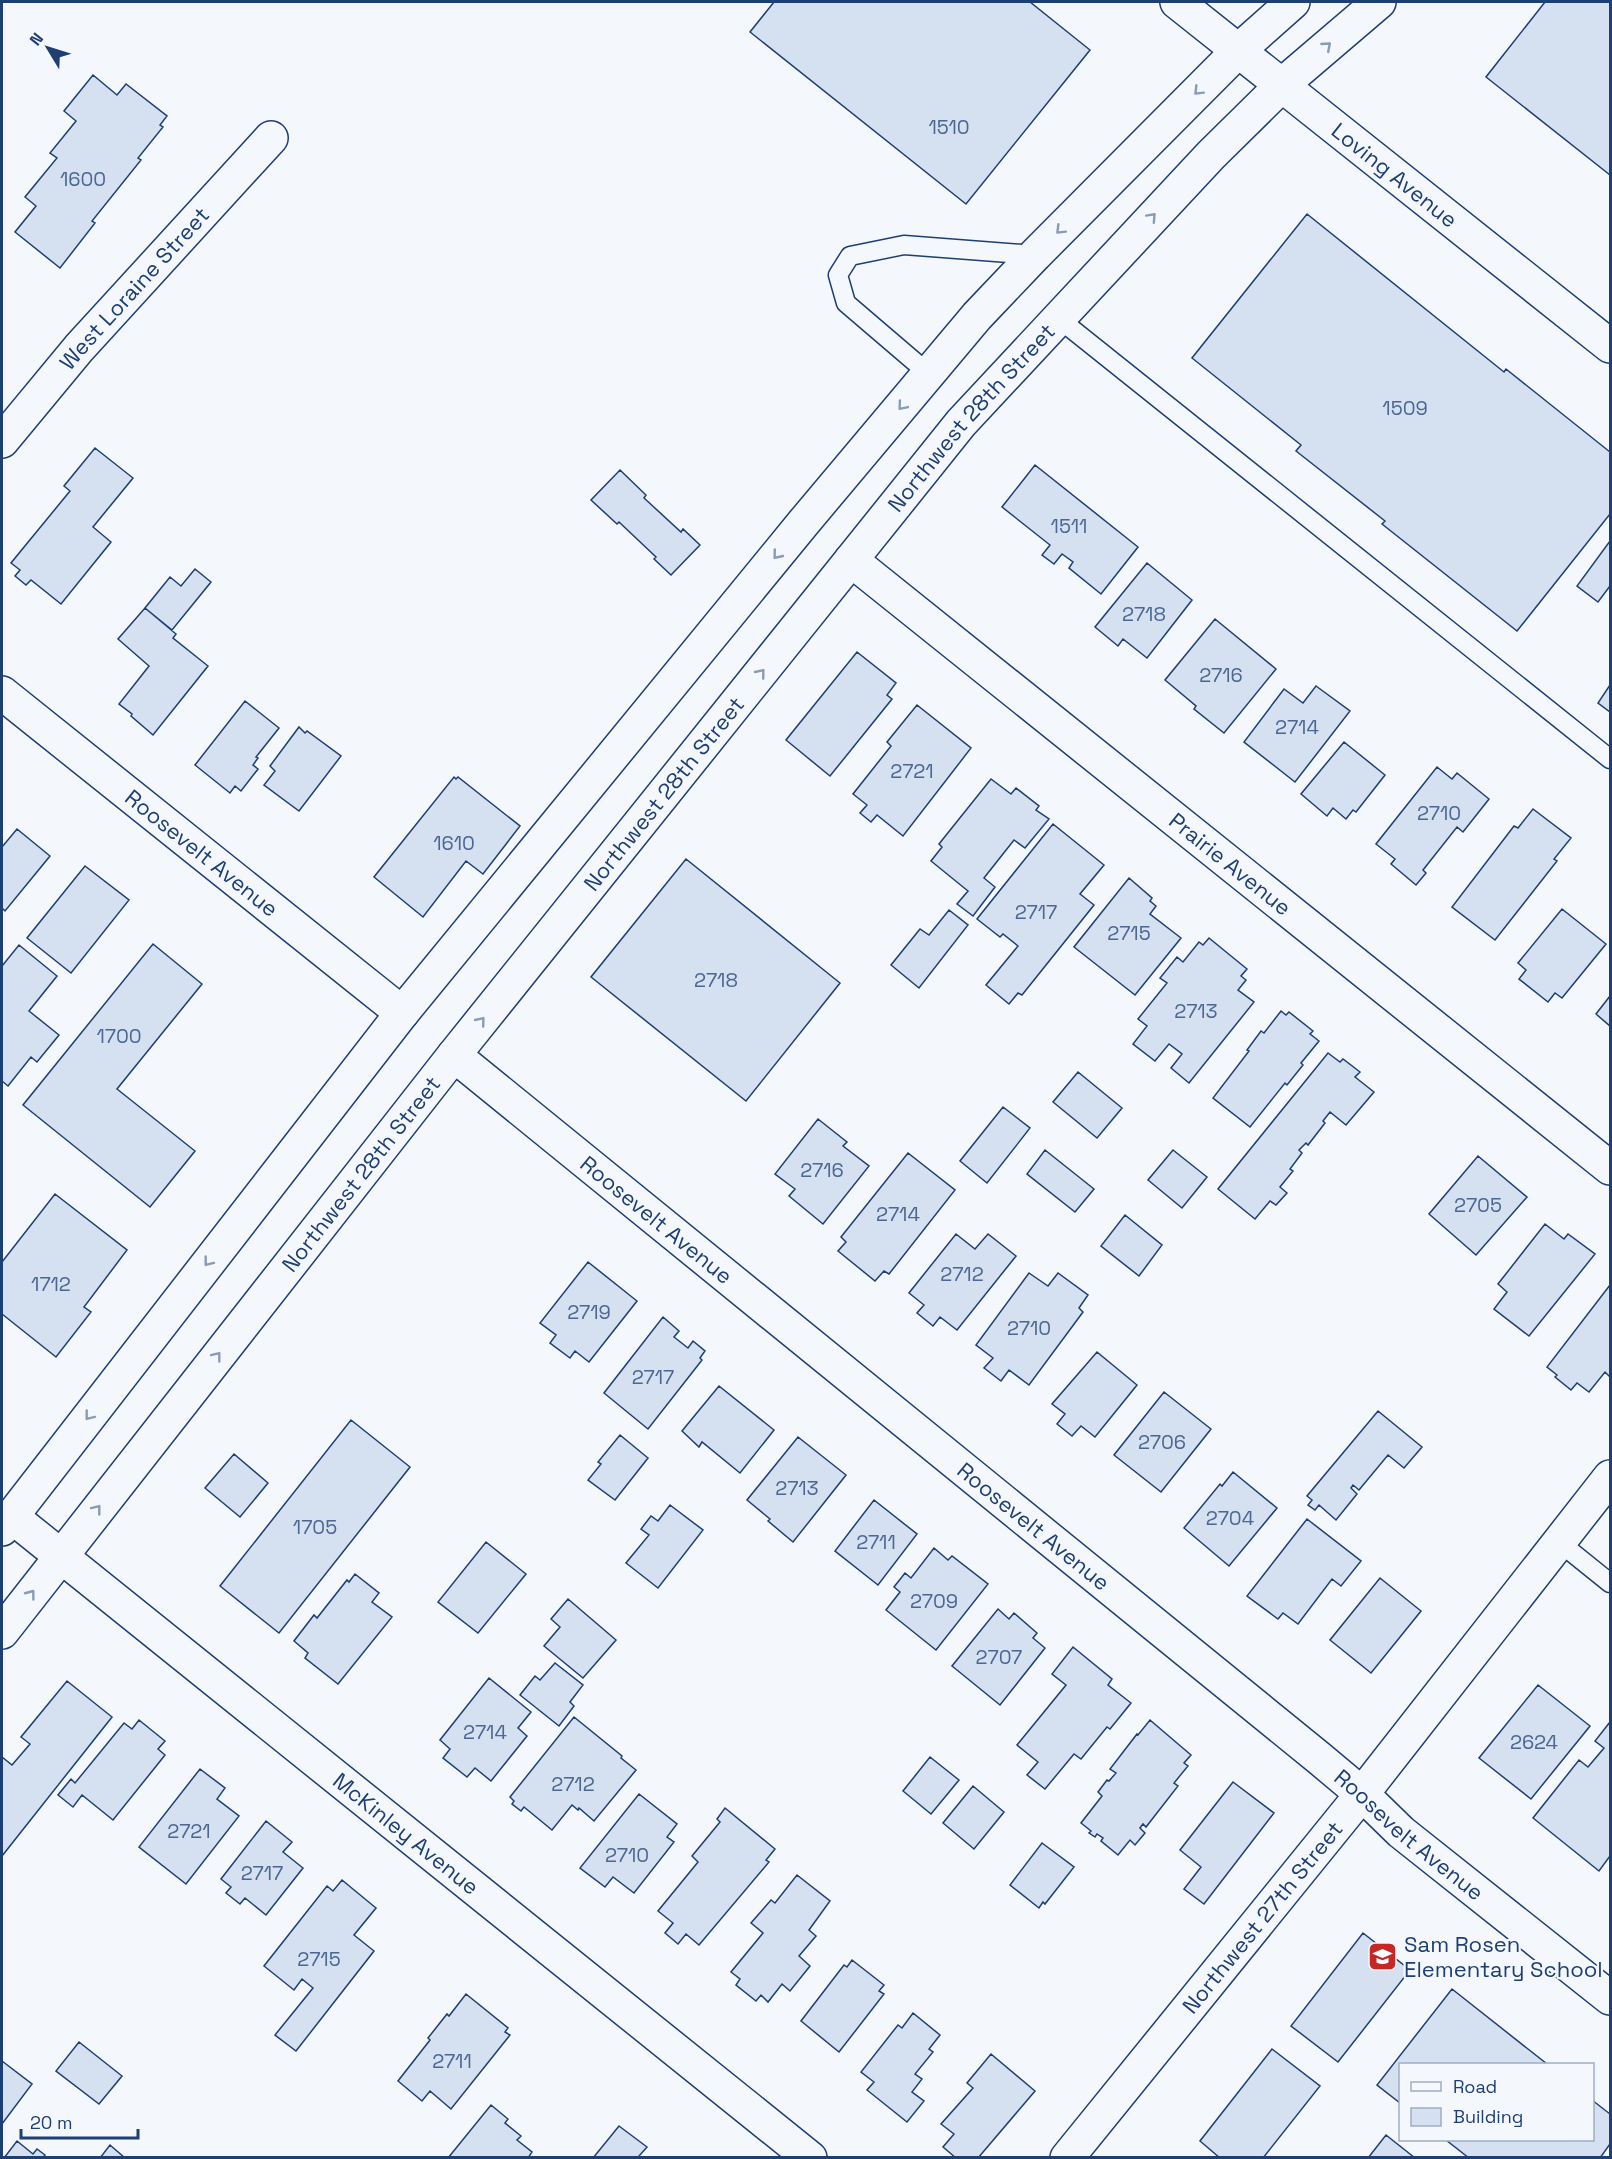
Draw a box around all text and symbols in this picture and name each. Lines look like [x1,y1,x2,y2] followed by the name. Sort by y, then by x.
[18,18,78,78] north arrow
[25,28,48,50] text: N
[1320,42,1331,53] one-way arrow
[1194,84,1205,95] one-way arrow
[928,114,970,140] house number: 1510
[1326,116,1463,233] street label: Loving Avenue
[60,166,106,192] house number: 1600
[53,201,215,375] street label: West Loraine Street
[1145,213,1156,224] one-way arrow
[1057,222,1068,233] one-way arrow
[881,317,1061,517] street label: Northwest 28th Street
[1382,395,1428,421] house number: 1509
[898,399,909,410] one-way arrow
[1051,513,1087,539] house number: 1511
[773,549,784,560] one-way arrow
[1122,601,1166,627] house number: 2718
[1199,662,1243,688] house number: 2716
[753,668,764,679] one-way arrow
[577,691,750,896] street label: Northwest 28th Street
[1275,714,1319,740] house number: 2714
[890,758,934,784] house number: 2721
[120,783,284,923] street label: Roosevelt Avenue
[1417,800,1461,826] house number: 2710
[1163,806,1297,921] street label: Prairie Avenue
[433,830,475,856] house number: 1610
[1015,899,1057,925] house number: 2717
[1107,920,1151,946] house number: 2715
[694,967,738,993] house number: 2718
[1174,998,1218,1024] house number: 2713
[474,1017,485,1028] one-way arrow
[96,1023,142,1049] house number: 1700
[276,1070,446,1277] street label: Northwest 28th Street
[575,1149,738,1290] street label: Roosevelt Avenue
[800,1157,844,1183] house number: 2716
[1454,1192,1502,1218] house number: 2705
[876,1201,920,1227] house number: 2714
[205,1255,216,1266] one-way arrow
[940,1261,984,1287] house number: 2712
[31,1271,71,1297] house number: 1712
[567,1299,611,1325] house number: 2719
[1007,1315,1051,1341] house number: 2710
[210,1352,221,1363] one-way arrow
[632,1364,674,1390] house number: 2717
[85,1409,96,1420] one-way arrow
[1138,1429,1186,1455] house number: 2706
[952,1456,1116,1596] street label: Roosevelt Avenue
[775,1475,819,1501] house number: 2713
[89,1505,100,1516] one-way arrow
[1206,1505,1254,1531] house number: 2704
[293,1514,337,1540] house number: 1705
[856,1529,896,1555] house number: 2711
[910,1588,958,1614] house number: 2709
[24,1589,35,1600] one-way arrow
[976,1644,1022,1670] house number: 2707
[463,1719,507,1745] house number: 2714
[1510,1729,1558,1755] house number: 2624
[1329,1763,1490,1906] street label: Roosevelt Avenue
[327,1766,485,1901] street label: McKinley Avenue
[551,1771,595,1797] house number: 2712
[1176,1815,1349,2019] street label: Northwest 27th Street
[167,1818,211,1844] house number: 2721
[605,1842,649,1868] house number: 2710
[241,1860,283,1886] house number: 2717
[1404,1930,1603,1983] place label: Sam Rosen Elementary School
[1367,1941,1399,1973] school or university icon: Sam Rosen Elementary School
[297,1946,341,1972] house number: 2715
[432,2048,472,2074] house number: 2711
[1399,2063,1594,2141] legend
[1453,2075,1497,2098] text: Road
[21,2102,138,2140] scale bar
[1453,2105,1523,2128] text: Building
[30,2111,73,2134] text: 20 m

